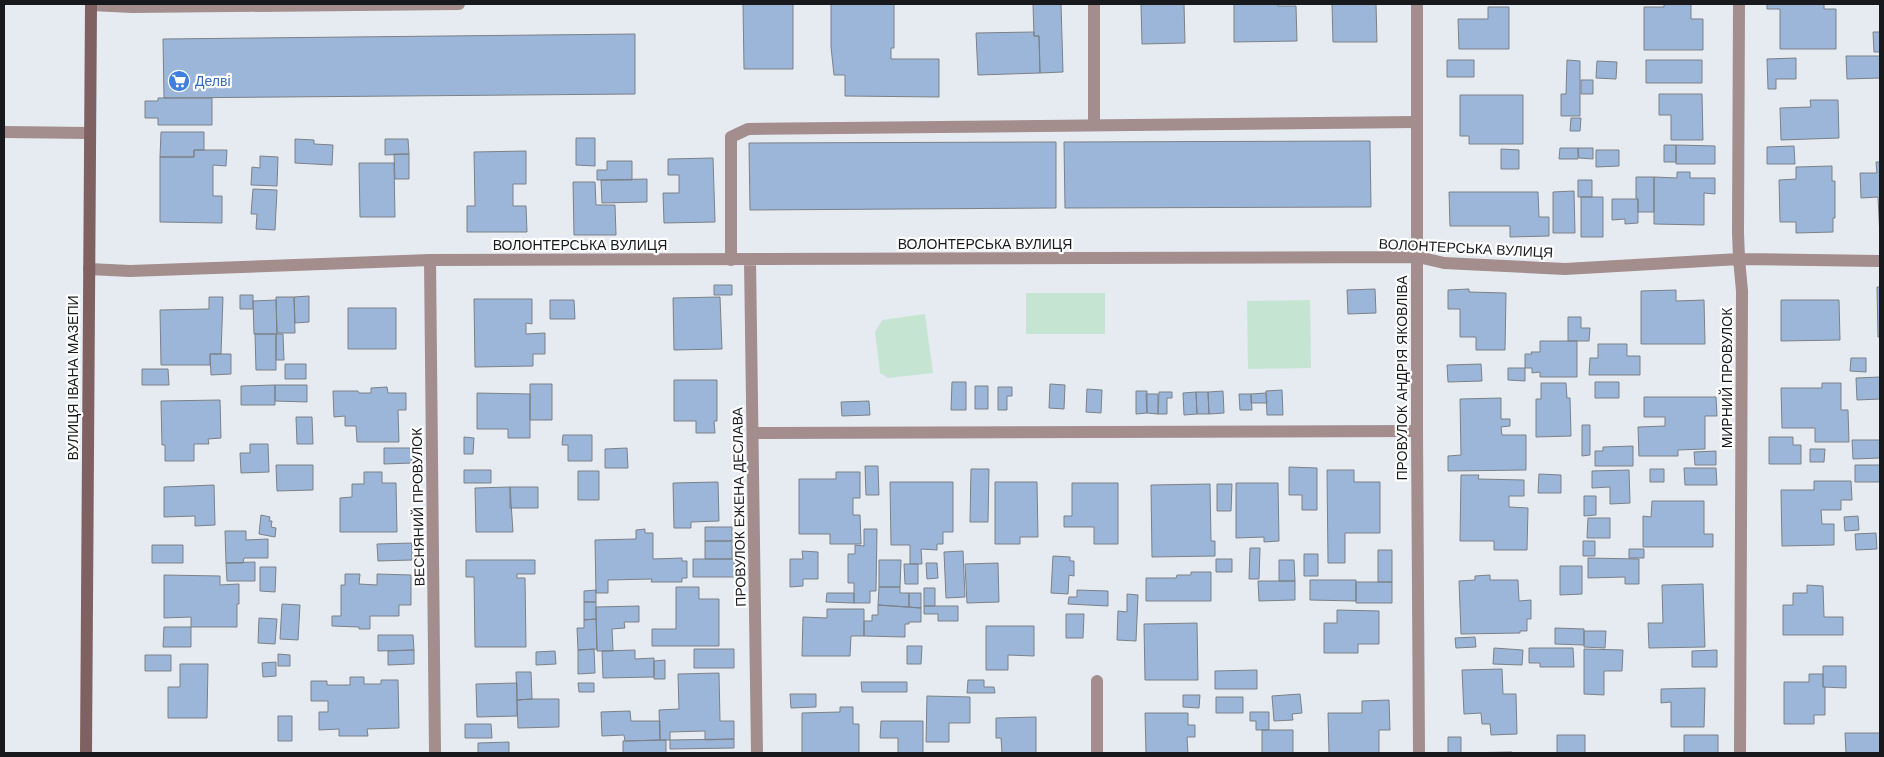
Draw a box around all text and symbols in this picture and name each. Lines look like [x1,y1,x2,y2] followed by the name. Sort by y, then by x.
[167,69,191,93] supermarket icon: Делві
[195,73,231,89] place label: Делві
[1378,235,1554,261] street label: ВОЛОНТЕРСЬКА ВУЛИЦЯ
[898,236,1072,252] street label: ВОЛОНТЕРСЬКА ВУЛИЦЯ
[493,237,667,253] street label: ВОЛОНТЕРСЬКА ВУЛИЦЯ
[1394,275,1410,481] street label: ПРОВУЛОК АНДРІЯ ЯКОВЛІВА
[65,295,81,461] street label: ВУЛИЦЯ ІВАНА МАЗЕПИ
[1718,307,1735,448] street label: МИРНИЙ ПРОВУЛОК
[729,406,749,607] street label: ПРОВУЛОК ЕЖЕНА ДЕСЛАВА
[408,427,427,586] street label: ВЕСНЯНИЙ ПРОВУЛОК

